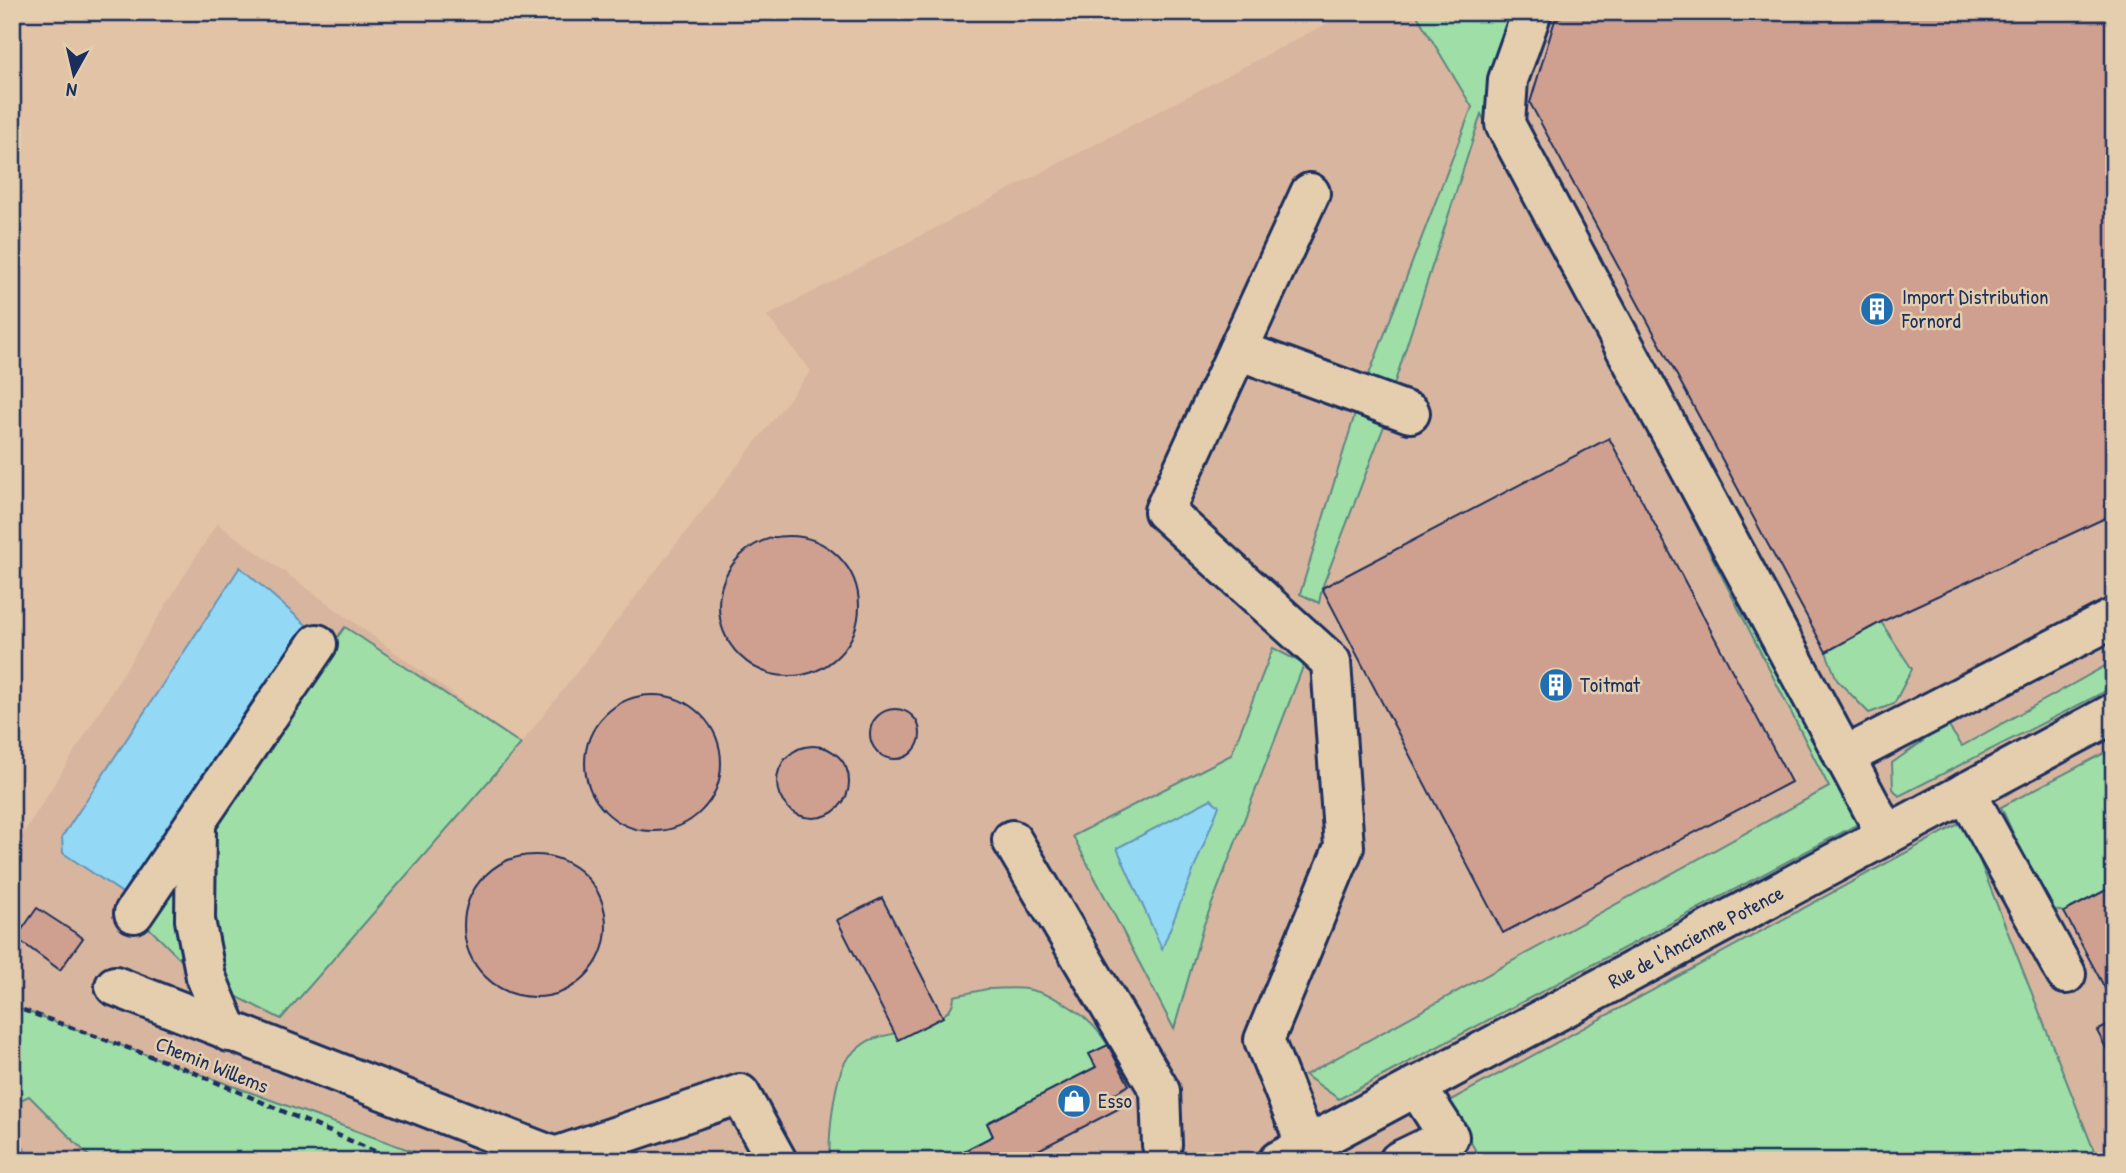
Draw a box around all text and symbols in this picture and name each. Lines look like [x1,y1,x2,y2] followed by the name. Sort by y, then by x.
[38,38,108,108] north arrow
[65,77,78,104] text: N
[1901,282,2049,335] place label: Import Distribution Fornord
[1858,290,1896,328] building icon: Import Distribution Fornord
[1537,666,1575,704] building icon: Toitmat
[1580,670,1641,699] place label: Toitmat
[1603,878,1788,996] street label: Rue de l'Ancienne Potence
[151,1029,273,1100] street label: Chemin Willems
[1055,1082,1093,1120] shop icon: Esso
[1098,1086,1132,1115] place label: Esso

